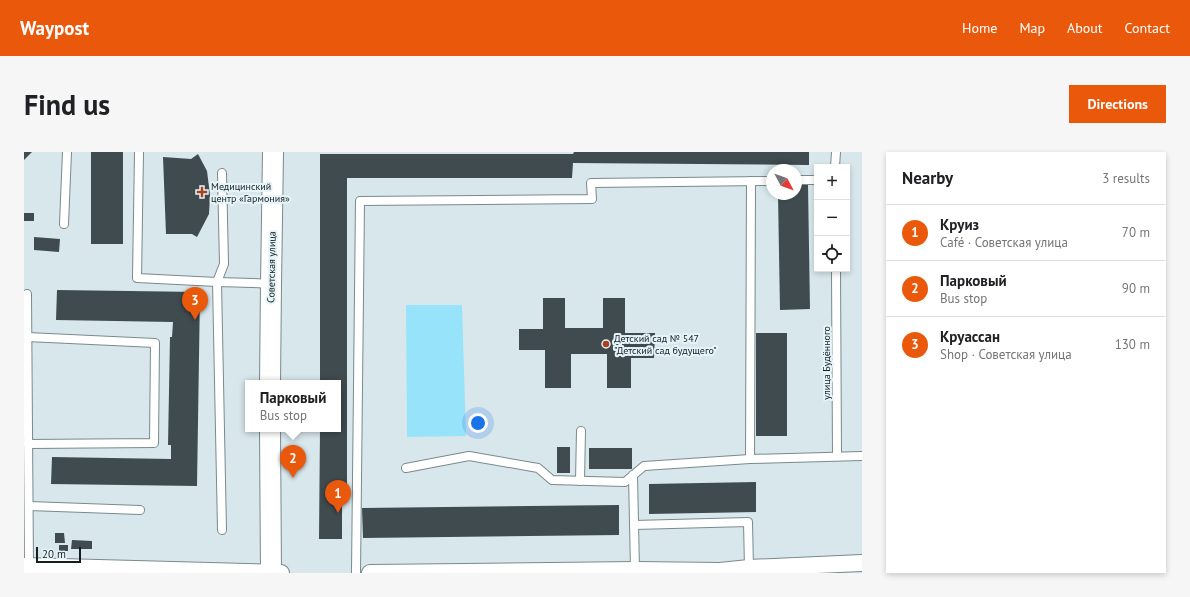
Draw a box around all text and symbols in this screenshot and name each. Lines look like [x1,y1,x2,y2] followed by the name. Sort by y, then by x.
[20,16,89,40] text: Waypost
[962,19,997,37] text: Home
[1019,19,1045,37] text: Map
[1067,19,1103,37] text: About
[1125,19,1170,37] text: Contact
[1069,85,1166,123] button: Directions
[24,86,110,123] text: Find us
[766,164,802,200] north arrow
[814,164,850,272] map controls
[814,164,850,200] button: +
[902,167,953,189] text: Nearby
[1102,170,1150,187] text: 3 results
[211,180,290,205] place label: Медицинский центр «Гармония»
[196,186,208,198] marker: Медицинский центр «Гармония»
[814,200,850,236] button: −
[940,215,979,234] text: Круиз
[911,224,919,241] text: 1
[1122,224,1150,241] text: 70 m
[264,231,279,303] street label: Советская улица
[940,234,1068,251] text: Café · Советская улица
[814,236,850,272] button: locate
[940,271,1007,290] text: Парковый
[911,280,919,297] text: 2
[1122,280,1150,297] text: 90 m
[182,287,208,320] pin: 3
[940,290,987,307] text: Bus stop
[820,326,833,400] street label: улица Будённого
[940,327,1000,346] text: Круассан
[614,332,717,357] place label: Детский сад № 547 "Детский сад будущего"
[911,336,919,353] text: 3
[1115,336,1150,353] text: 130 m
[601,339,611,349] marker: Детский сад № 547 "Детский сад будущего"
[940,346,1072,363] text: Shop · Советская улица
[245,380,341,432] popup
[260,388,326,407] text: Парковый
[260,407,307,424] text: Bus stop
[468,413,488,433] your location
[280,445,306,478] pin: 2
[325,480,351,513] pin: 1
[36,545,81,564] scale bar
[42,547,66,561] text: 20 m

